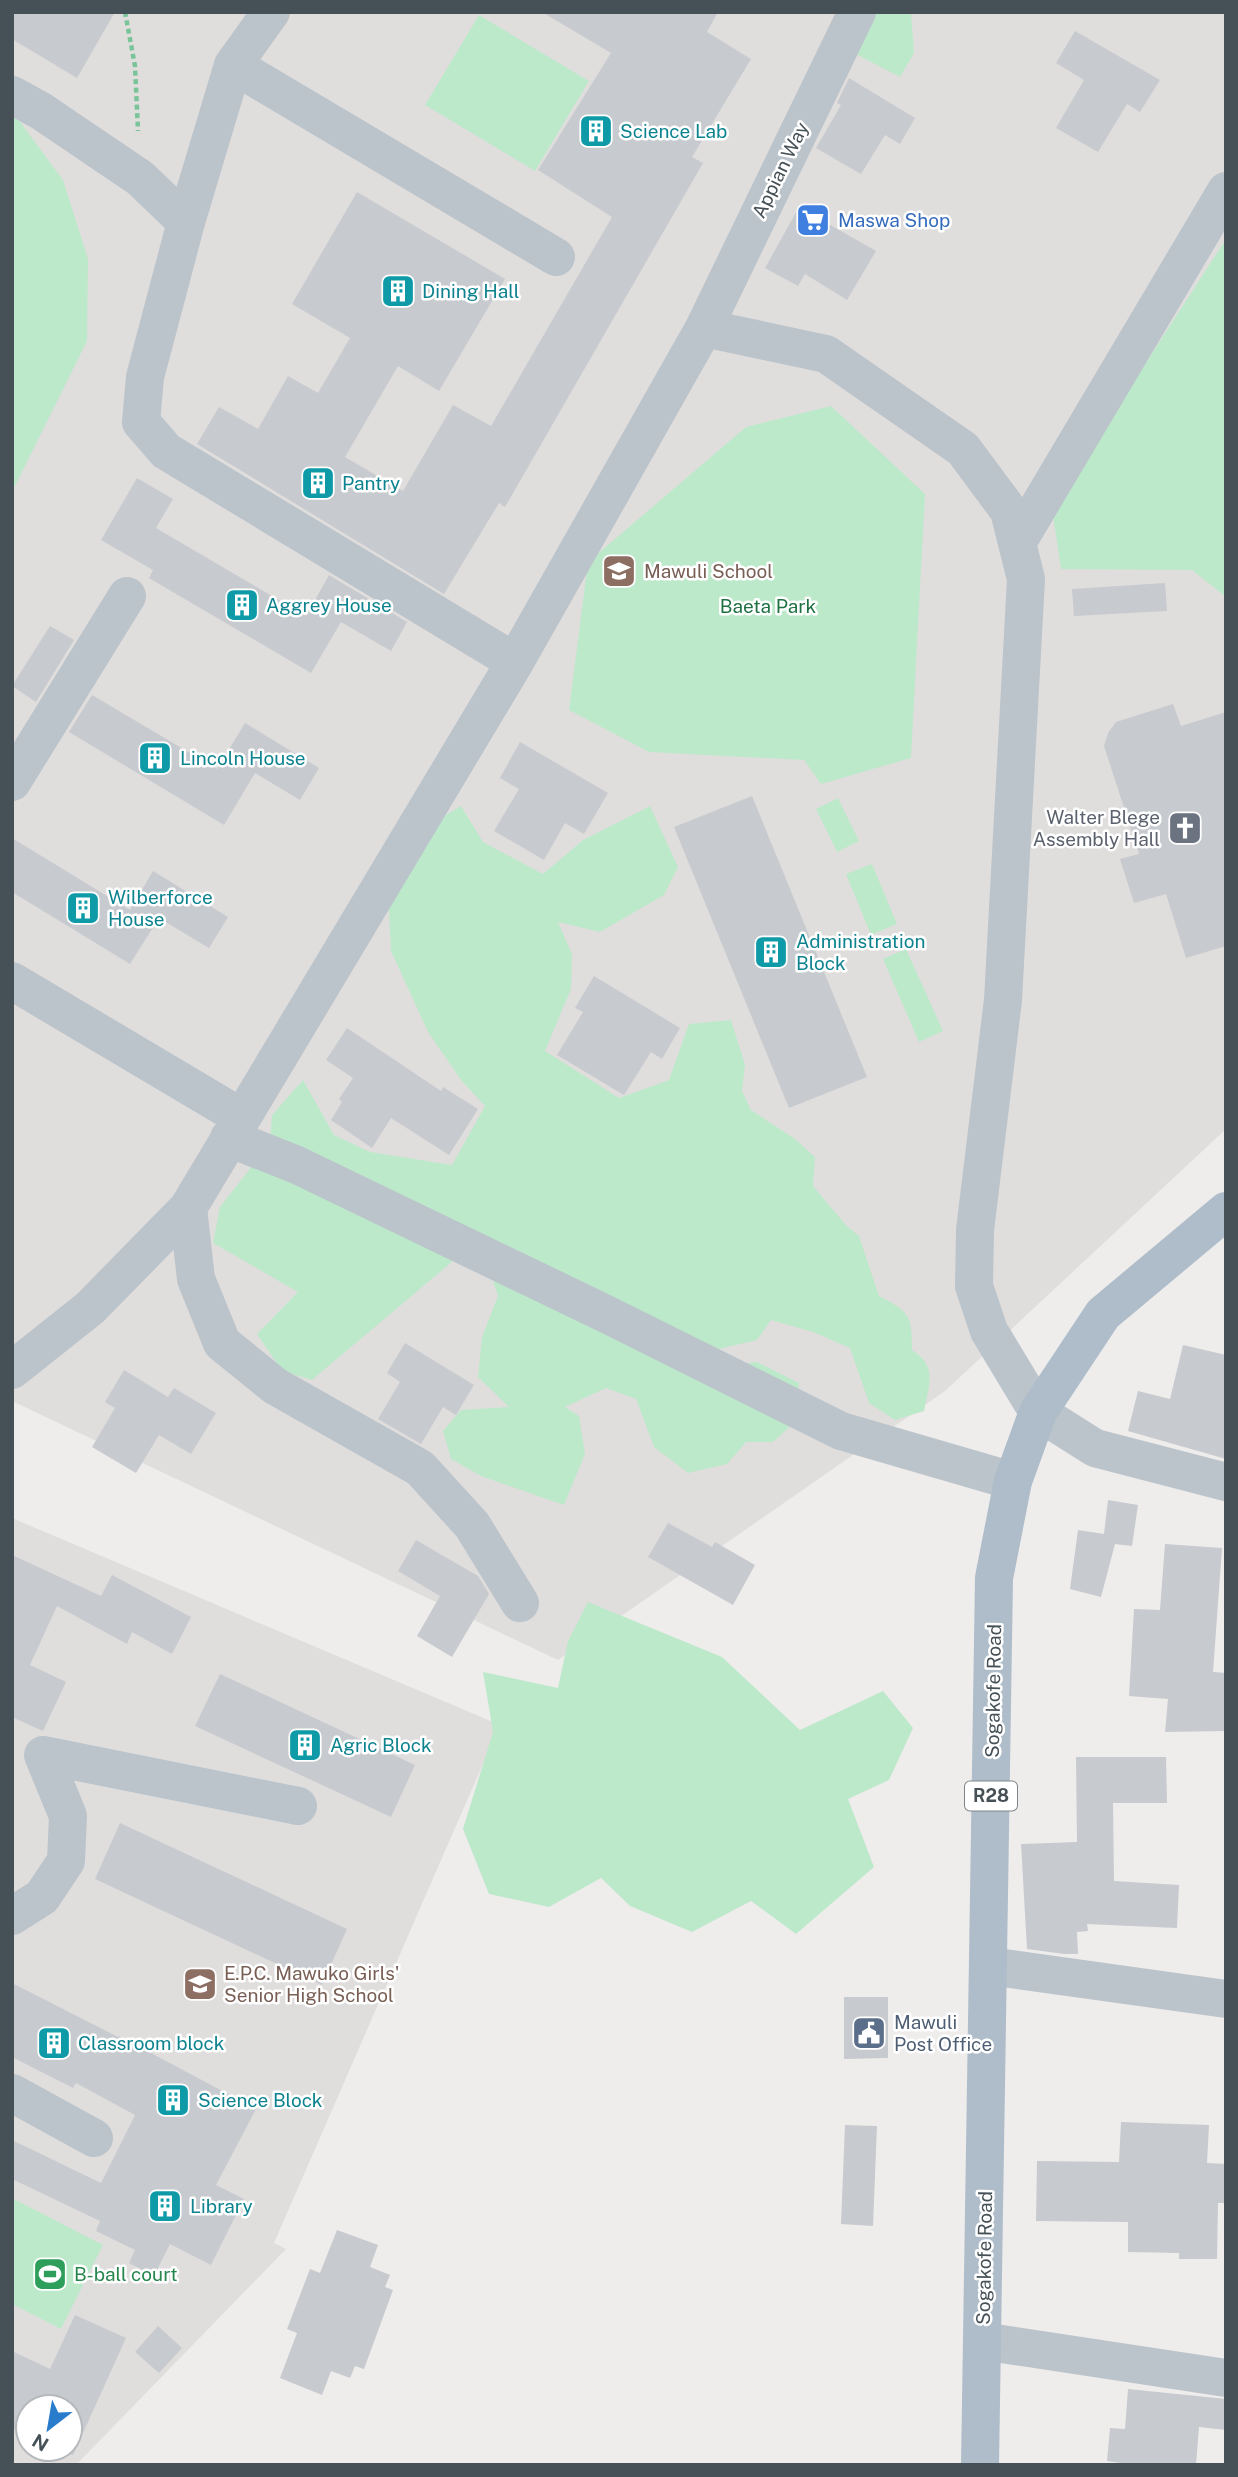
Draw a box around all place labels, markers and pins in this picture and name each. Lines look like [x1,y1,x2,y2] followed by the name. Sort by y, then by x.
[577,112,615,150] building icon: Science Lab
[620,120,727,142] place label: Science Lab
[794,201,832,239] supermarket icon: Maswa Shop
[838,209,950,231] place label: Maswa Shop
[379,272,417,310] building icon: Dining Hall
[422,280,519,302] place label: Dining Hall
[299,464,337,502] building icon: Pantry
[342,472,400,494] place label: Pantry
[600,552,638,590] school or university icon: Mawuli School
[644,560,773,582] place label: Mawuli School
[223,586,261,624] building icon: Aggrey House
[266,594,392,616] place label: Aggrey House
[136,739,174,777] building icon: Lincoln House
[180,747,306,769] place label: Lincoln House
[1033,806,1160,850] place label: Walter Blege Assembly Hall
[1166,809,1204,847] church icon: Walter Blege Assembly Hall
[108,886,213,930] place label: Wilberforce House
[64,889,102,927] building icon: Wilberforce House
[796,930,925,974] place label: Administration Block
[752,933,790,971] building icon: Administration Block
[286,1726,324,1764] building icon: Agric Block
[330,1734,432,1756] place label: Agric Block
[224,1962,399,2006] place label: E.P.C. Mawuko Girls' Senior High School
[181,1965,219,2003] school or university icon: E.P.C. Mawuko Girls' Senior High School
[894,2011,992,2055] place label: Mawuli Post Office
[850,2014,888,2052] public building icon: Mawuli Post Office
[35,2024,73,2062] building icon: Classroom block
[78,2032,225,2054] place label: Classroom block
[154,2081,192,2119] building icon: Science Block
[198,2089,323,2111] place label: Science Block
[146,2187,184,2225] building icon: Library
[190,2195,253,2217] place label: Library
[31,2255,69,2293] sports icon: B-ball court
[74,2263,178,2285] place label: B-ball court

